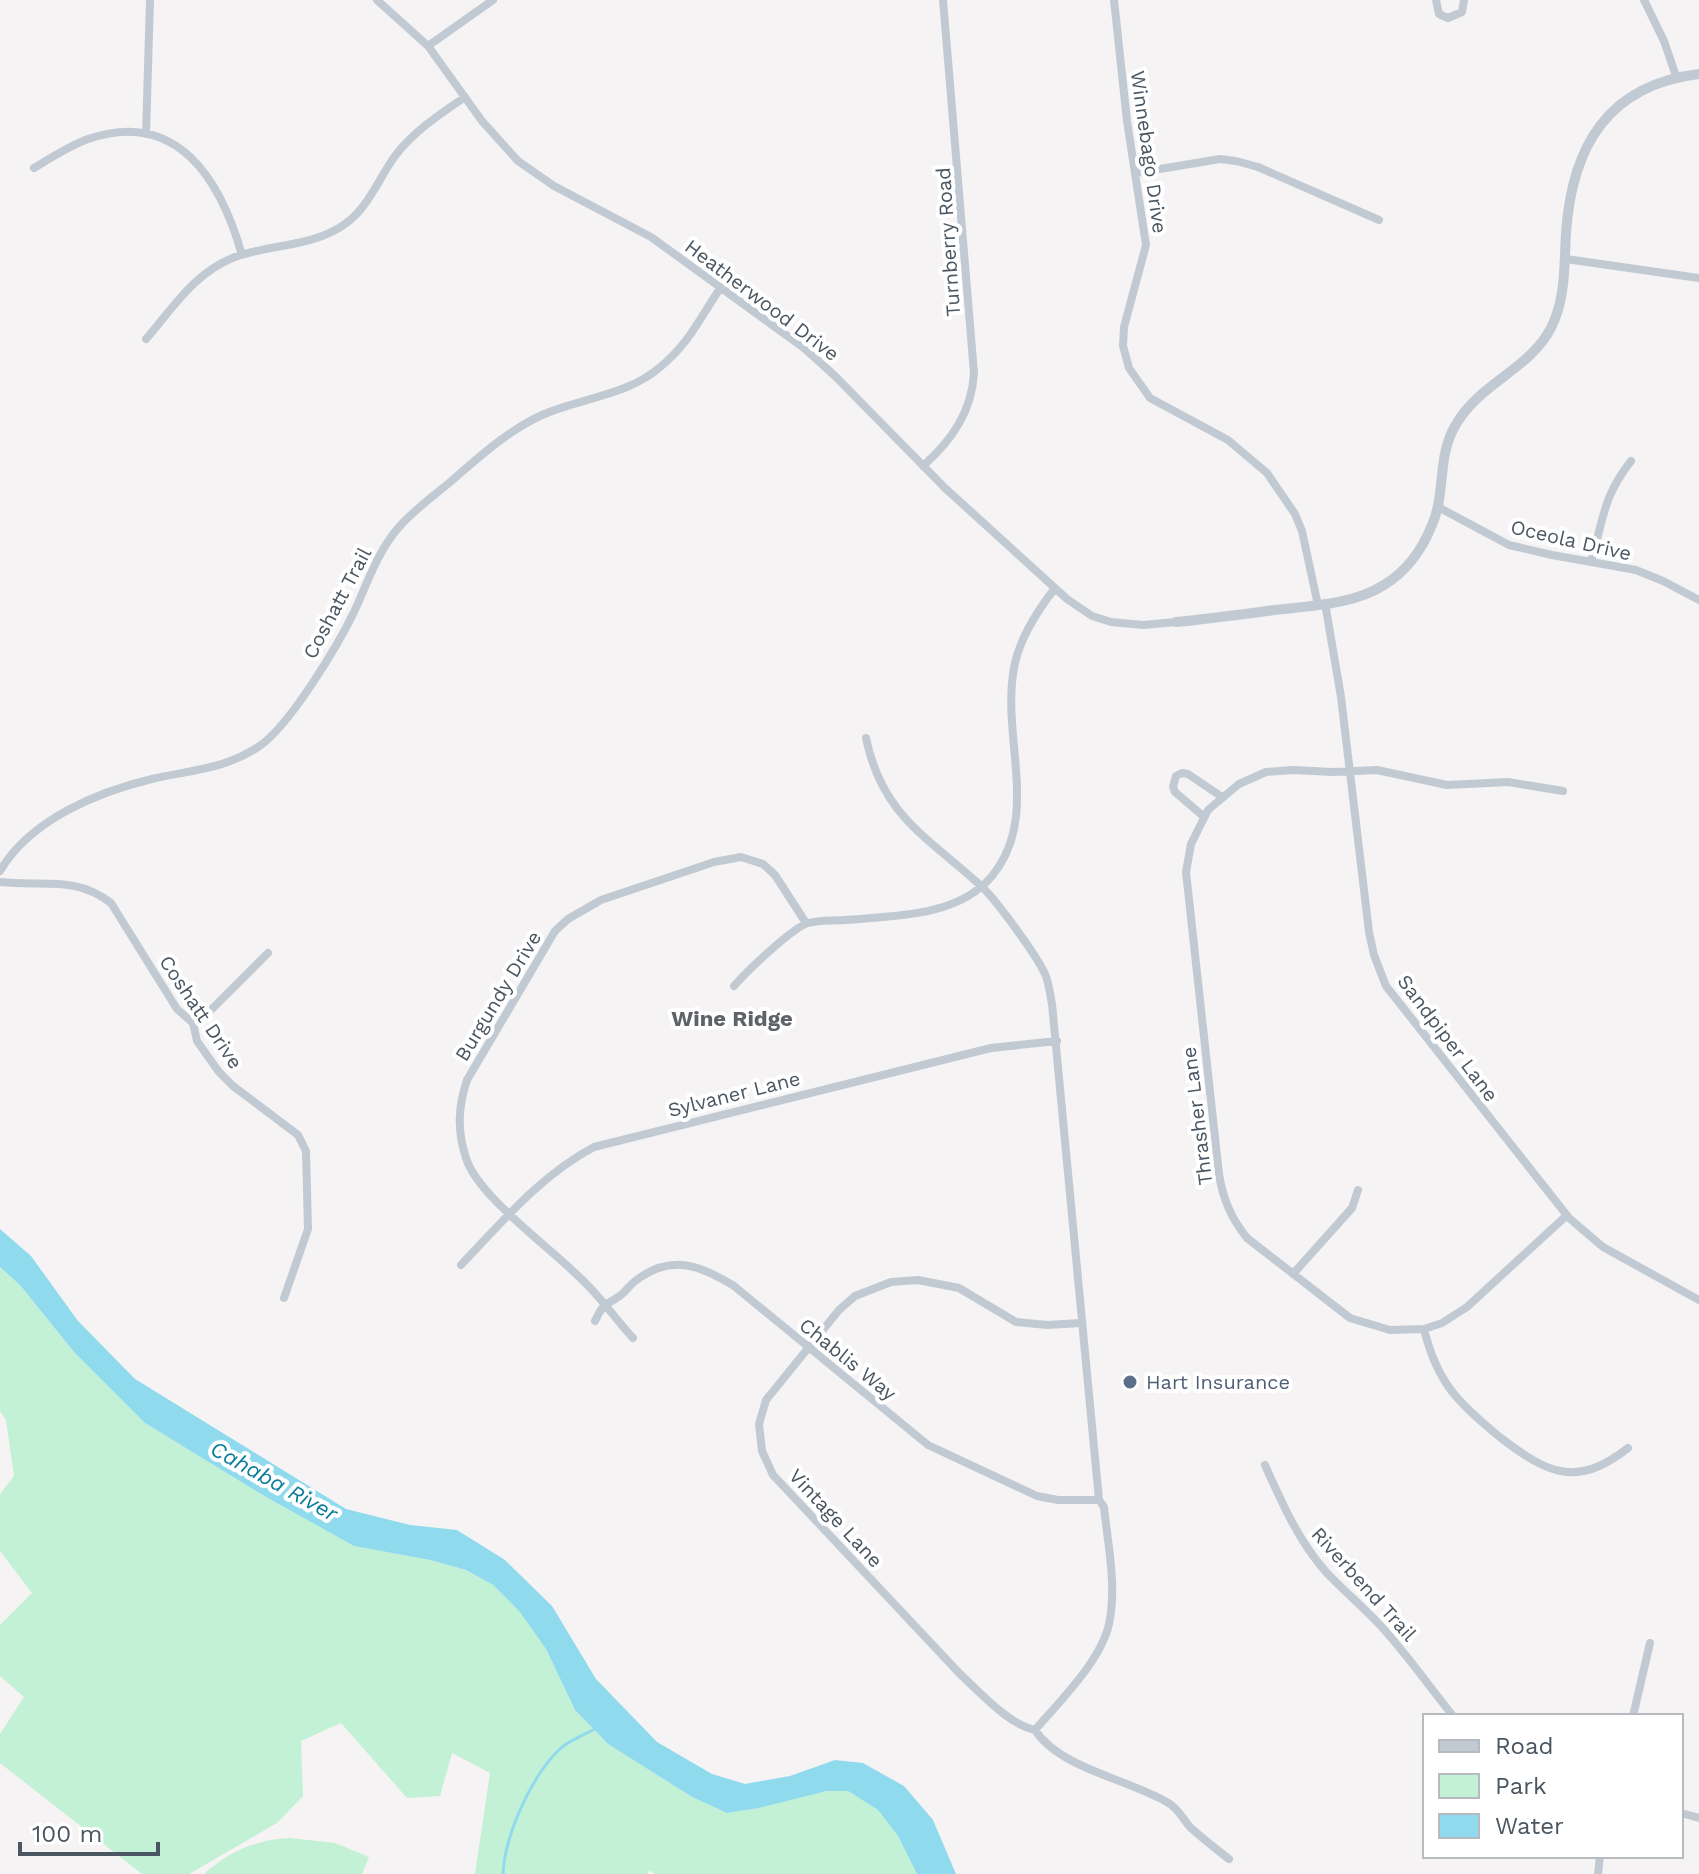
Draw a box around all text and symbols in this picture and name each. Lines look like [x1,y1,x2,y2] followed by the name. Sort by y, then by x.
[1126,69,1172,235] street label: Winnebago Drive
[931,167,965,317] street label: Turnberry Road
[680,234,844,366] street label: Heatherwood Drive
[1508,514,1634,566] street label: Oceola Drive
[298,543,376,663] street label: Coshatt Trail
[450,927,546,1065] street label: Burgundy Drive
[154,951,248,1073] street label: Coshatt Drive
[1393,970,1503,1106] street label: Sandpiper Lane
[671,1006,793,1031] district label: Wine Ridge
[1177,1045,1217,1187] street label: Thrasher Lane
[665,1066,803,1122] street label: Sylvaner Lane
[795,1313,902,1406] street label: Chablis Way
[1146,1370,1290,1394] place label: Hart Insurance
[1121,1373,1139,1391] marker: Hart Insurance
[206,1436,343,1527] water label: Cahaba River
[784,1464,888,1572] street label: Vintage Lane
[1306,1522,1422,1646] street label: Riverbend Trail
[1423,1714,1683,1858] legend
[1495,1732,1554,1760] text: Road
[1495,1772,1547,1800] text: Park
[20,1806,158,1856] scale bar
[1495,1812,1564,1840] text: Water
[32,1820,102,1848] text: 100 m

